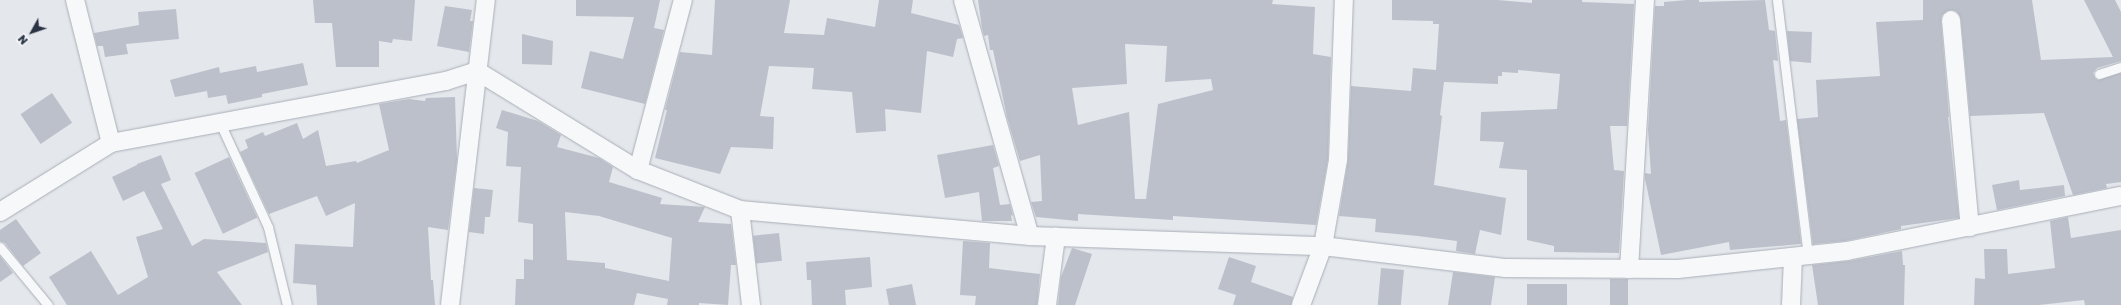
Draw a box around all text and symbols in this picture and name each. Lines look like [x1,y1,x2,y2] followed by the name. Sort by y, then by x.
[12,12,52,52] north arrow
[15,33,30,47] text: N

